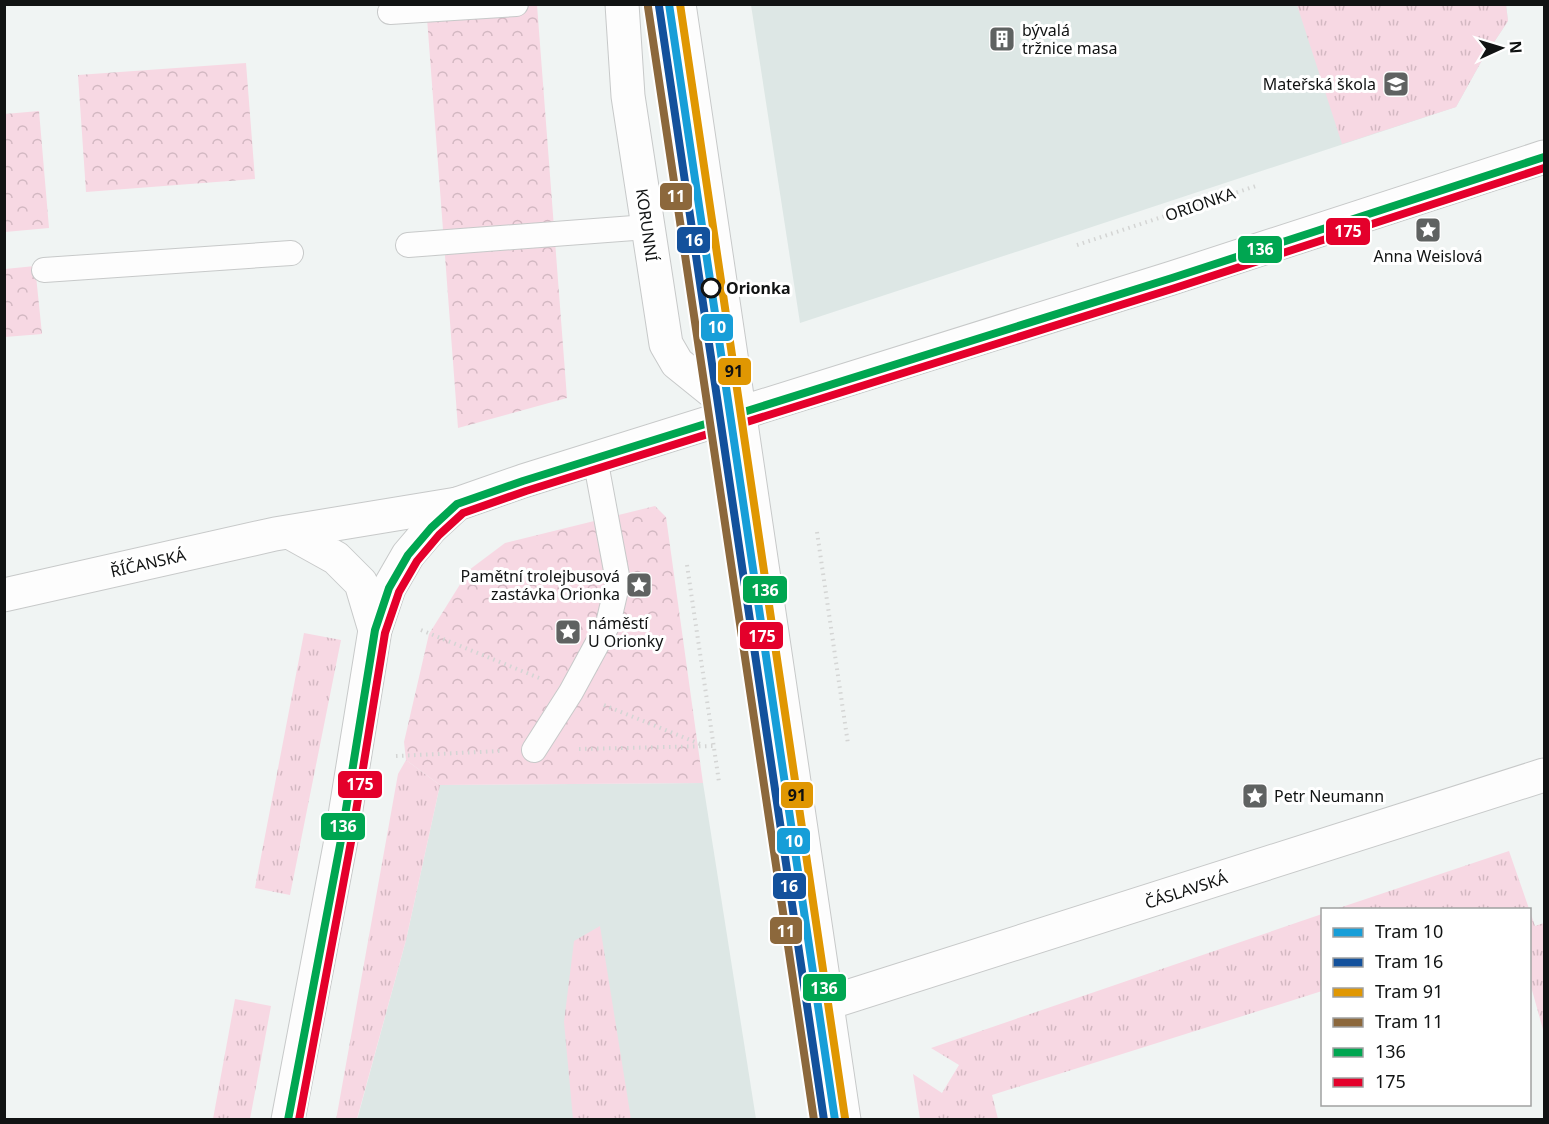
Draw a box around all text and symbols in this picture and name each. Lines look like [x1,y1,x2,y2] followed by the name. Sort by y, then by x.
[1471,18,1531,78] north arrow
[1022,19,1117,59] place label: bývalá tržnice masa
[987,24,1017,54] building icon: bývalá tržnice masa
[1505,40,1527,54] text: N
[1381,69,1411,99] school or university icon: Mateřská škola
[1263,73,1376,95] place label: Mateřská škola
[659,182,693,211] line badge: 11
[1162,182,1239,226] street label: ORIONKA
[667,185,685,207] text: 11
[631,187,663,263] street label: KORUNNÍ
[1413,215,1443,245] place icon: Anna Weislová
[1325,217,1371,246] line badge: 175
[1334,220,1362,242] text: 175
[676,226,711,254] line badge: 16
[685,229,703,251] text: 16
[1237,235,1283,264] line badge: 136
[1246,238,1274,260] text: 136
[1373,245,1483,267] place label: Anna Weislová
[726,277,791,299] place label: Orionka
[701,278,721,298] marker: Orionka
[700,313,734,342] line badge: 10
[708,316,726,338] text: 10
[717,357,752,386] line badge: 91
[725,360,743,382] text: 91
[108,543,189,582] street label: ŘÍČANSKÁ
[461,565,620,605] place label: Pamětní trolejbusová zastávka Orionka
[624,570,654,600] place icon: Pamětní trolejbusová zastávka Orionka
[742,575,788,604] line badge: 136
[751,579,779,601] text: 136
[588,612,664,652] place label: náměstí U Orionky
[553,617,583,647] place icon: náměstí U Orionky
[739,621,784,650] line badge: 175
[748,625,776,647] text: 175
[337,770,383,799] line badge: 175
[346,773,374,795] text: 175
[780,781,814,809] line badge: 91
[1240,781,1270,811] place icon: Petr Neumann
[788,784,806,806] text: 91
[1274,785,1384,807] place label: Petr Neumann
[320,812,366,841] line badge: 136
[329,815,357,837] text: 136
[776,827,811,855] line badge: 10
[785,830,803,852] text: 10
[1142,866,1231,914] street label: ČÁSLAVSKÁ
[772,872,807,900] line badge: 16
[780,875,798,897] text: 16
[1321,908,1531,1106] legend
[769,916,803,945] line badge: 11
[1375,919,1443,943] text: Tram 10
[777,920,795,942] text: 11
[1375,949,1443,973] text: Tram 16
[802,973,847,1002] line badge: 136
[810,977,838,999] text: 136
[1375,979,1443,1003] text: Tram 91
[1375,1009,1443,1033] text: Tram 11
[1375,1039,1406,1063] text: 136
[1375,1069,1406,1093] text: 175

